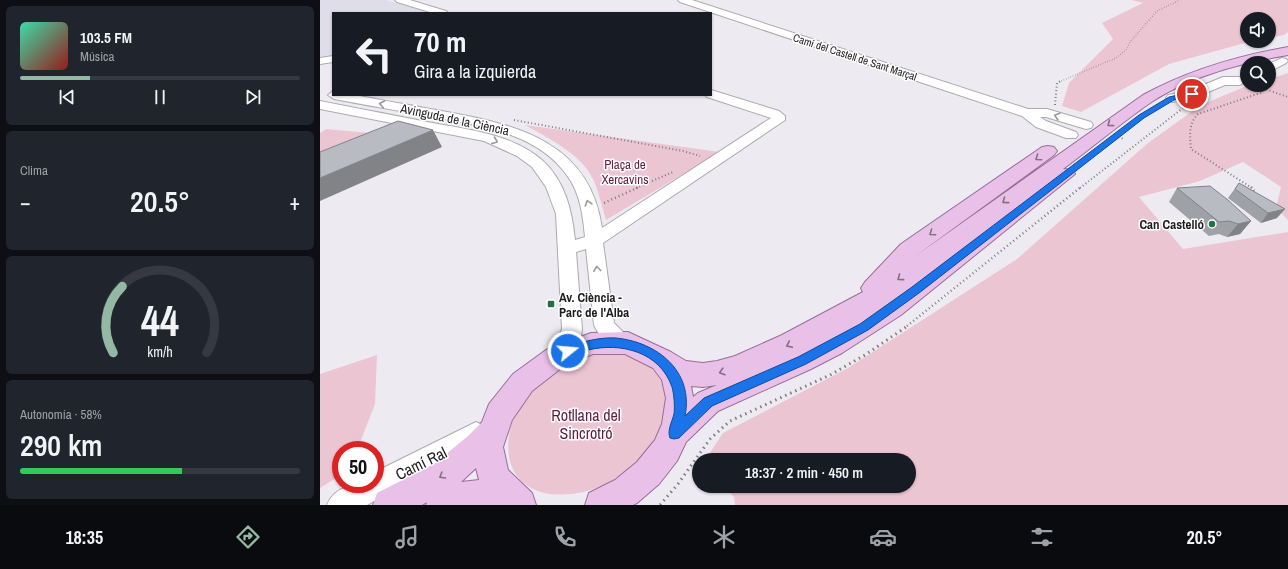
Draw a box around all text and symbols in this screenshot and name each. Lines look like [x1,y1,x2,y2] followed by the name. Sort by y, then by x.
[1240,12,1276,92] map controls
[1240,12,1276,48] button: sound
[414,23,466,61] text: 70 m
[80,27,132,48] text: 103.5 FM
[348,28,400,80] icon: left
[791,30,919,84] street label: Camí del Castell de Sant Marçal
[80,48,114,65] text: Música
[1240,56,1276,92] button: search
[414,59,536,84] text: Gira a la izquierda
[1175,77,1209,111] pin
[1181,83,1203,105] icon: arrive
[56,86,78,108] icon: previous
[149,86,171,108] icon: pause
[242,86,264,108] icon: next
[398,99,511,139] street label: Avinguda de la Ciència
[379,100,386,109] one-way arrow
[1054,112,1061,121] one-way arrow
[1107,120,1114,127] one-way arrow
[492,136,499,145] one-way arrow
[1036,153,1043,160] one-way arrow
[601,156,649,188] park label: Plaça de Xercavins
[20,162,48,179] text: Clima
[130,181,190,221] text: 20.5°
[20,187,31,217] text: −
[289,187,300,217] text: +
[1002,197,1009,204] one-way arrow
[584,200,593,207] one-way arrow
[1139,216,1204,233] place label: Can Castelló
[1207,219,1217,229] marker: Can Castelló
[929,228,936,236] one-way arrow
[593,266,602,272] one-way arrow
[897,274,904,281] one-way arrow
[559,289,629,321] place label: Av. Ciència - Parc de l'Alba
[141,293,179,349] text: 44
[546,299,556,309] marker: Av. Ciència - Parc de l'Alba
[547,330,589,372] position arrow
[785,340,793,348] one-way arrow
[147,341,173,360] text: km/h
[719,367,726,376] one-way arrow
[551,404,621,444] park label: Rotllana del Sincrotró
[20,406,102,423] text: Autonomía · 58%
[20,425,102,465] text: 290 km
[332,441,384,493] speed limit sign: 50
[392,441,450,485] street label: Camí Ral
[745,462,863,483] text: 18:37 · 2 min · 450 m
[439,472,446,479] one-way arrow
[234,523,262,551] icon: directions
[393,523,421,551] icon: music
[551,523,579,551] icon: phone
[710,523,738,551] icon: climate
[869,523,897,551] icon: car
[1028,523,1056,551] icon: filters
[65,525,103,550] text: 18:35
[1187,525,1223,550] text: 20.5°

